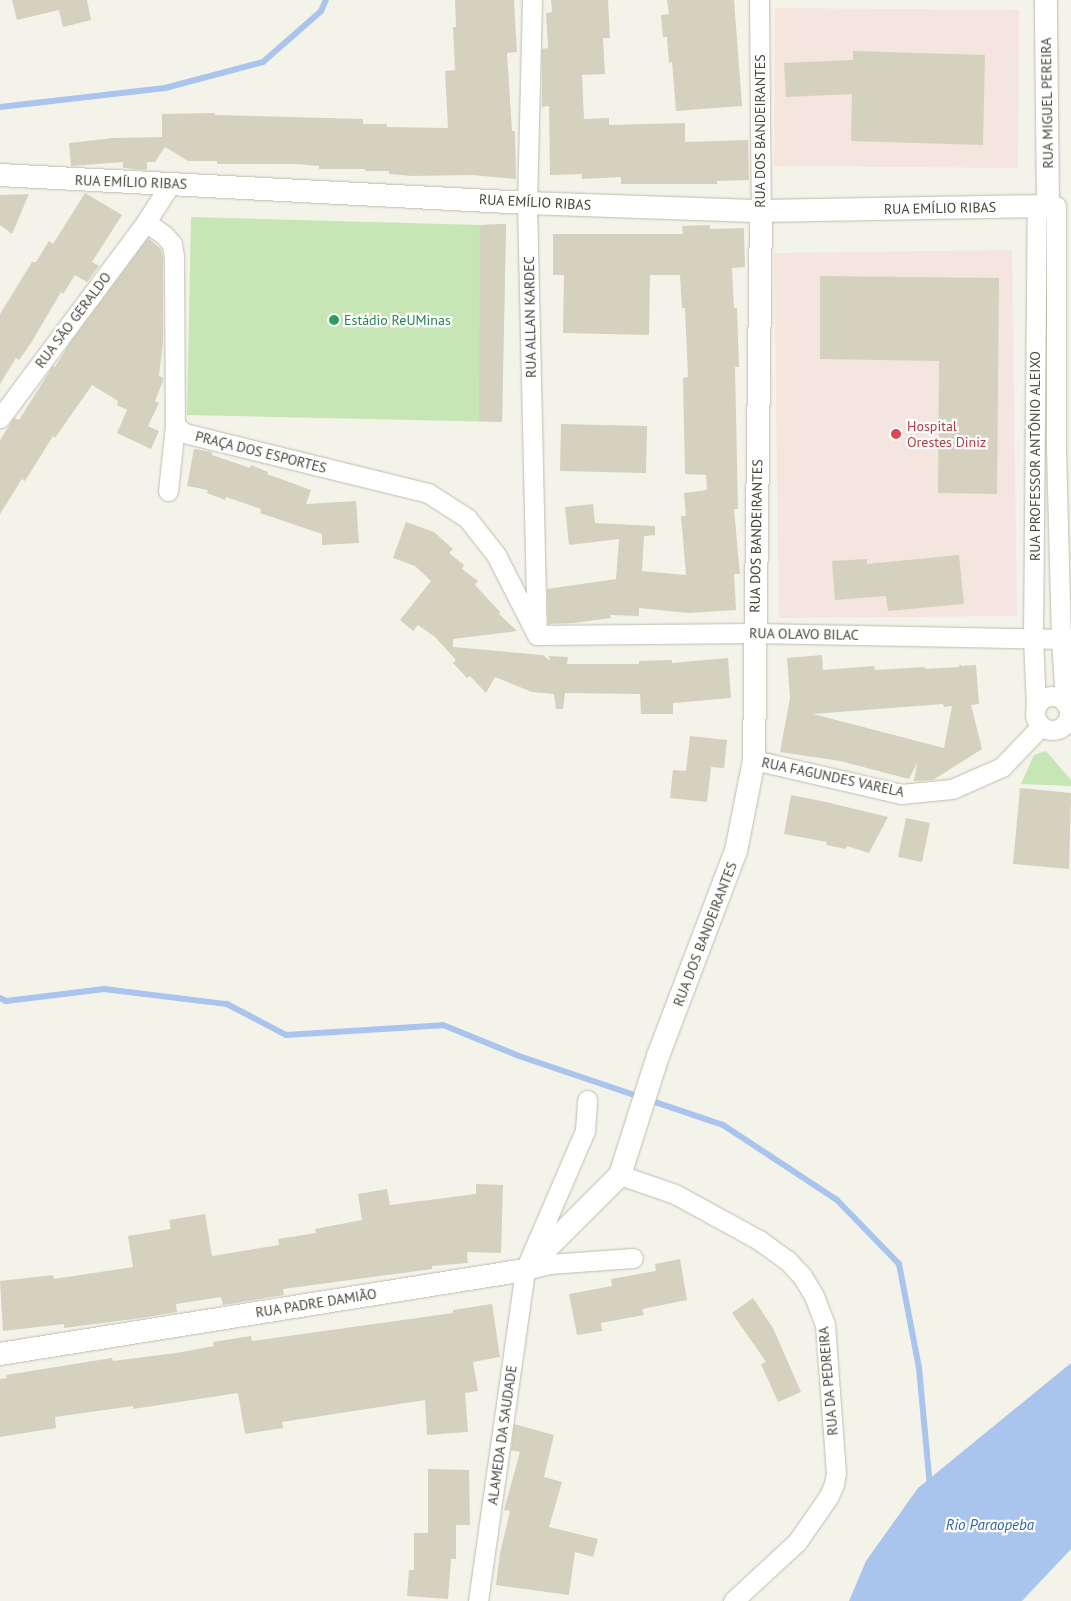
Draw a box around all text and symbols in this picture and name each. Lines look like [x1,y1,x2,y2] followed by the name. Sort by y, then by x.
[1037,37,1057,169] street label: RUA MIGUEL PEREIRA
[752,54,768,208] street label: RUA DOS BANDEIRANTES
[74,172,188,192] street label: RUA EMÍLIO RIBAS
[478,191,592,213] street label: RUA EMÍLIO RIBAS
[883,199,997,217] street label: RUA EMÍLIO RIBAS
[521,255,539,379] street label: RUA ALLAN KARDEC
[31,269,115,371] street label: RUA SÃO GERALDO
[344,312,451,328] place label: Estádio ReUMinas
[328,314,340,326] marker: Estádio ReUMinas
[1027,350,1043,562] street label: RUA PROFESSOR ANTÔNIO ALEIXO
[907,418,986,451] place label: Hospital Orestes Diniz
[193,427,329,477] street label: PRAÇA DOS ESPORTES
[889,427,903,441] marker: Hospital Orestes Diniz
[746,459,766,613] street label: RUA DOS BANDEIRANTES
[749,625,859,643] street label: RUA OLAVO BILAC
[760,754,906,800] street label: RUA FAGUNDES VARELA
[670,859,740,1009] street label: RUA DOS BANDEIRANTES
[254,1285,378,1321] street label: RUA PADRE DAMIÃO
[815,1325,841,1437] street label: RUA DA PEDREIRA
[484,1363,520,1507] street label: ALAMEDA DA SAUDADE
[946,1516,1034,1534] water label: Rio Paraopeba

